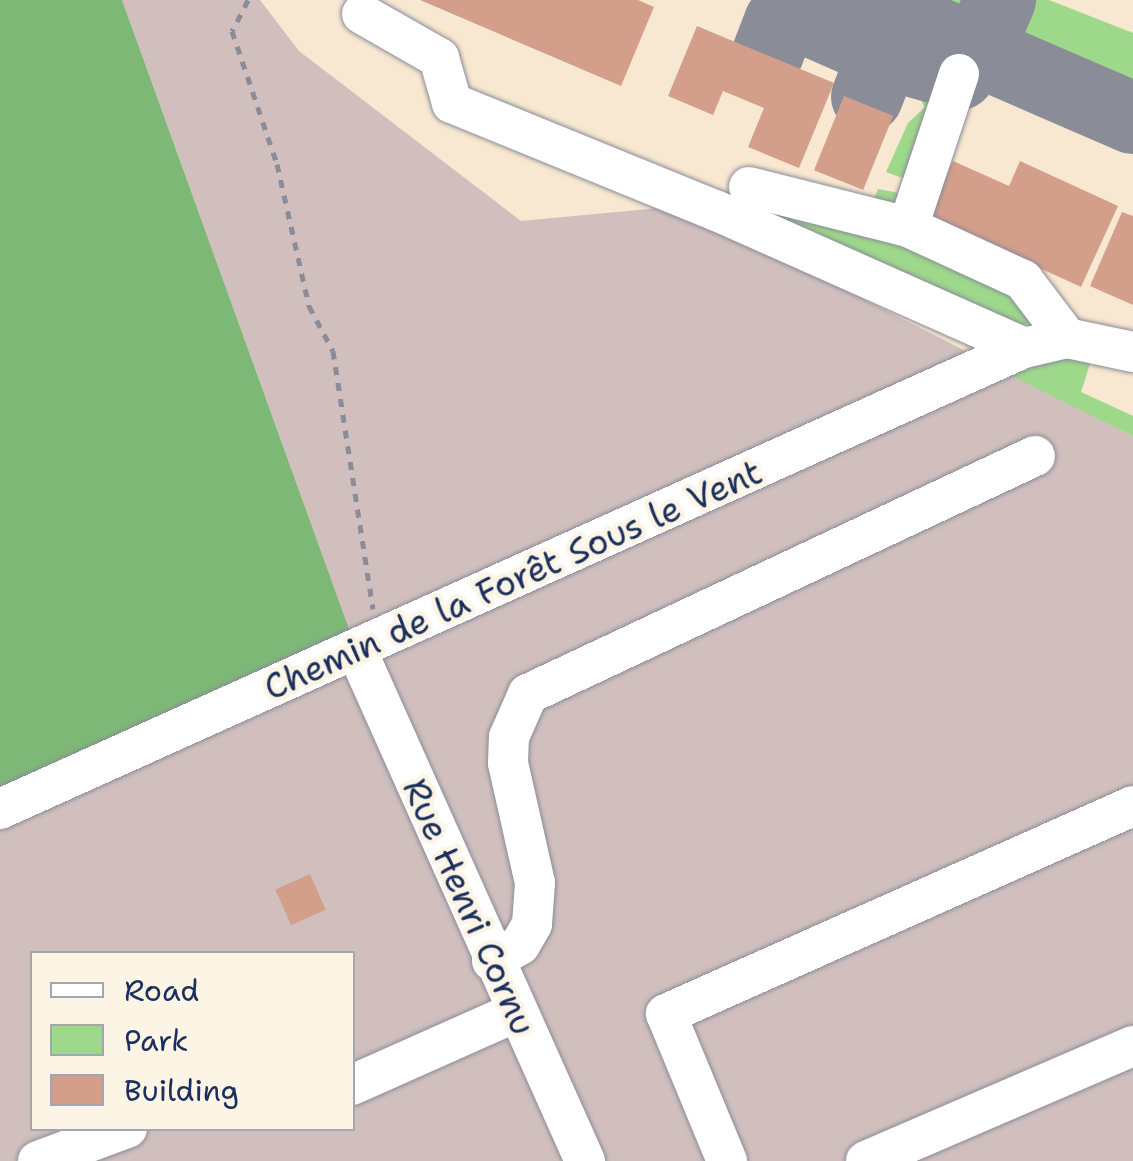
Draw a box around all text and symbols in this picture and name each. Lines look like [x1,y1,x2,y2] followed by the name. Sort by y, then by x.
[258,451,768,709] street label: Chemin de la Forêt Sous le Vent
[394,772,544,1042] street label: Rue Henri Cornu
[30,951,355,1131] legend
[124,970,199,1011] text: Road
[124,1020,188,1061] text: Park
[124,1070,239,1111] text: Building

